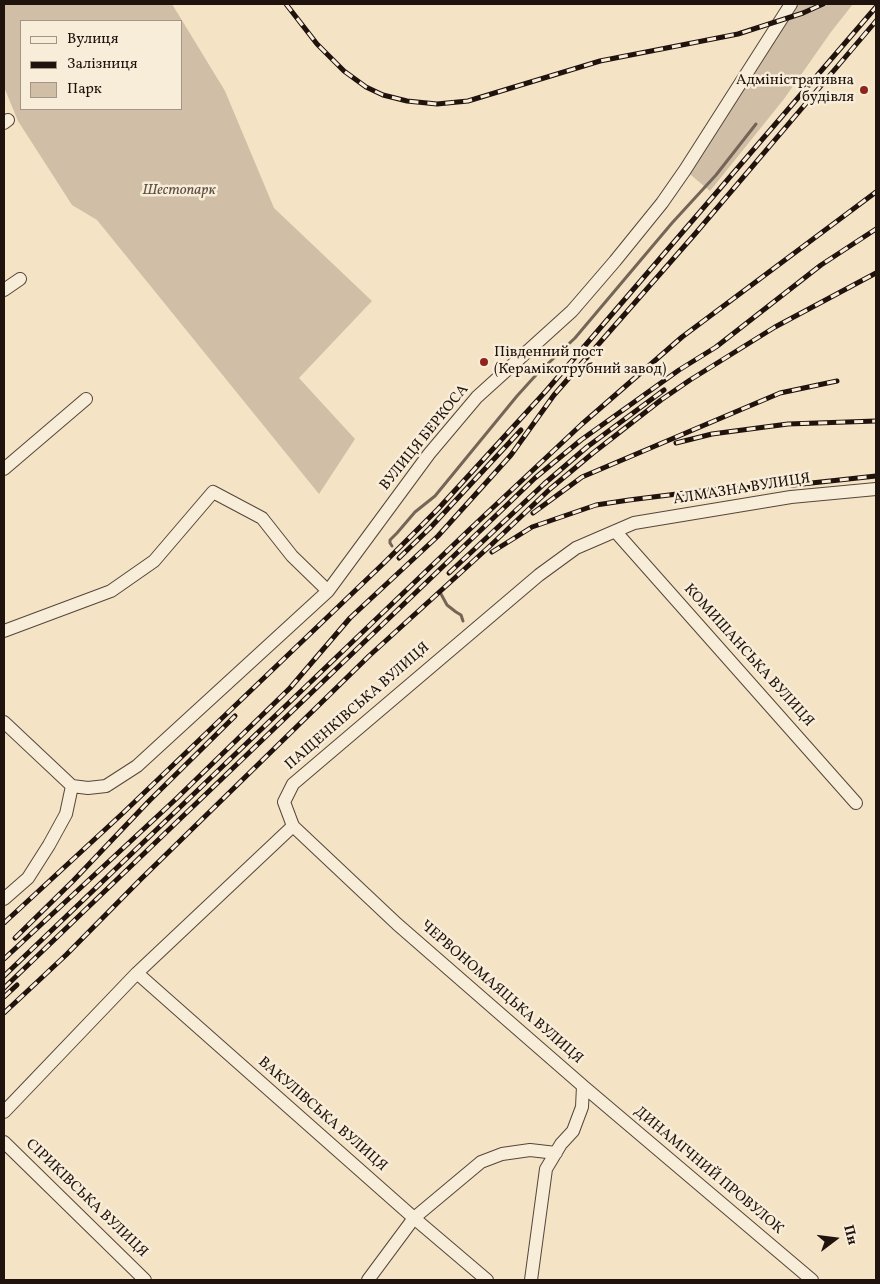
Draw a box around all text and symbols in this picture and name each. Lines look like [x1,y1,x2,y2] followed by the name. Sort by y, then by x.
[20,20,182,110] legend
[67,29,118,50] text: Вулиця
[67,54,138,75] text: Залізниця
[736,72,854,107] place label: Адміністративна будівля
[67,79,102,100] text: Парк
[858,84,870,96] marker: Адміністративна будівля
[143,182,215,200] park label: Шестопарк
[494,344,666,379] place label: Південний пост (Керамікотрубний завод)
[478,356,490,368] marker: Південний пост (Керамікотрубний завод)
[377,381,473,495] street label: ВУЛИЦЯ БЕРКОСА
[672,470,812,510] street label: АЛМАЗНА ВУЛИЦЯ
[679,581,817,731] street label: КОМИШАНСЬКА ВУЛИЦЯ
[282,639,434,775] street label: ПАЩЕНКІВСЬКА ВУЛИЦЯ
[416,917,586,1069] street label: ЧЕРВОНОМАЯЦЬКА ВУЛИЦЯ
[254,1054,390,1176] street label: ВАКУЛІВСЬКА ВУЛИЦЯ
[630,1103,786,1239] street label: ДИНАМІЧНИЙ ПРОВУЛОК
[21,1136,151,1262] street label: СІРИКІВСЬКА ВУЛИЦЯ
[810,1214,860,1264] north arrow
[838,1223,862,1247] text: Пн

